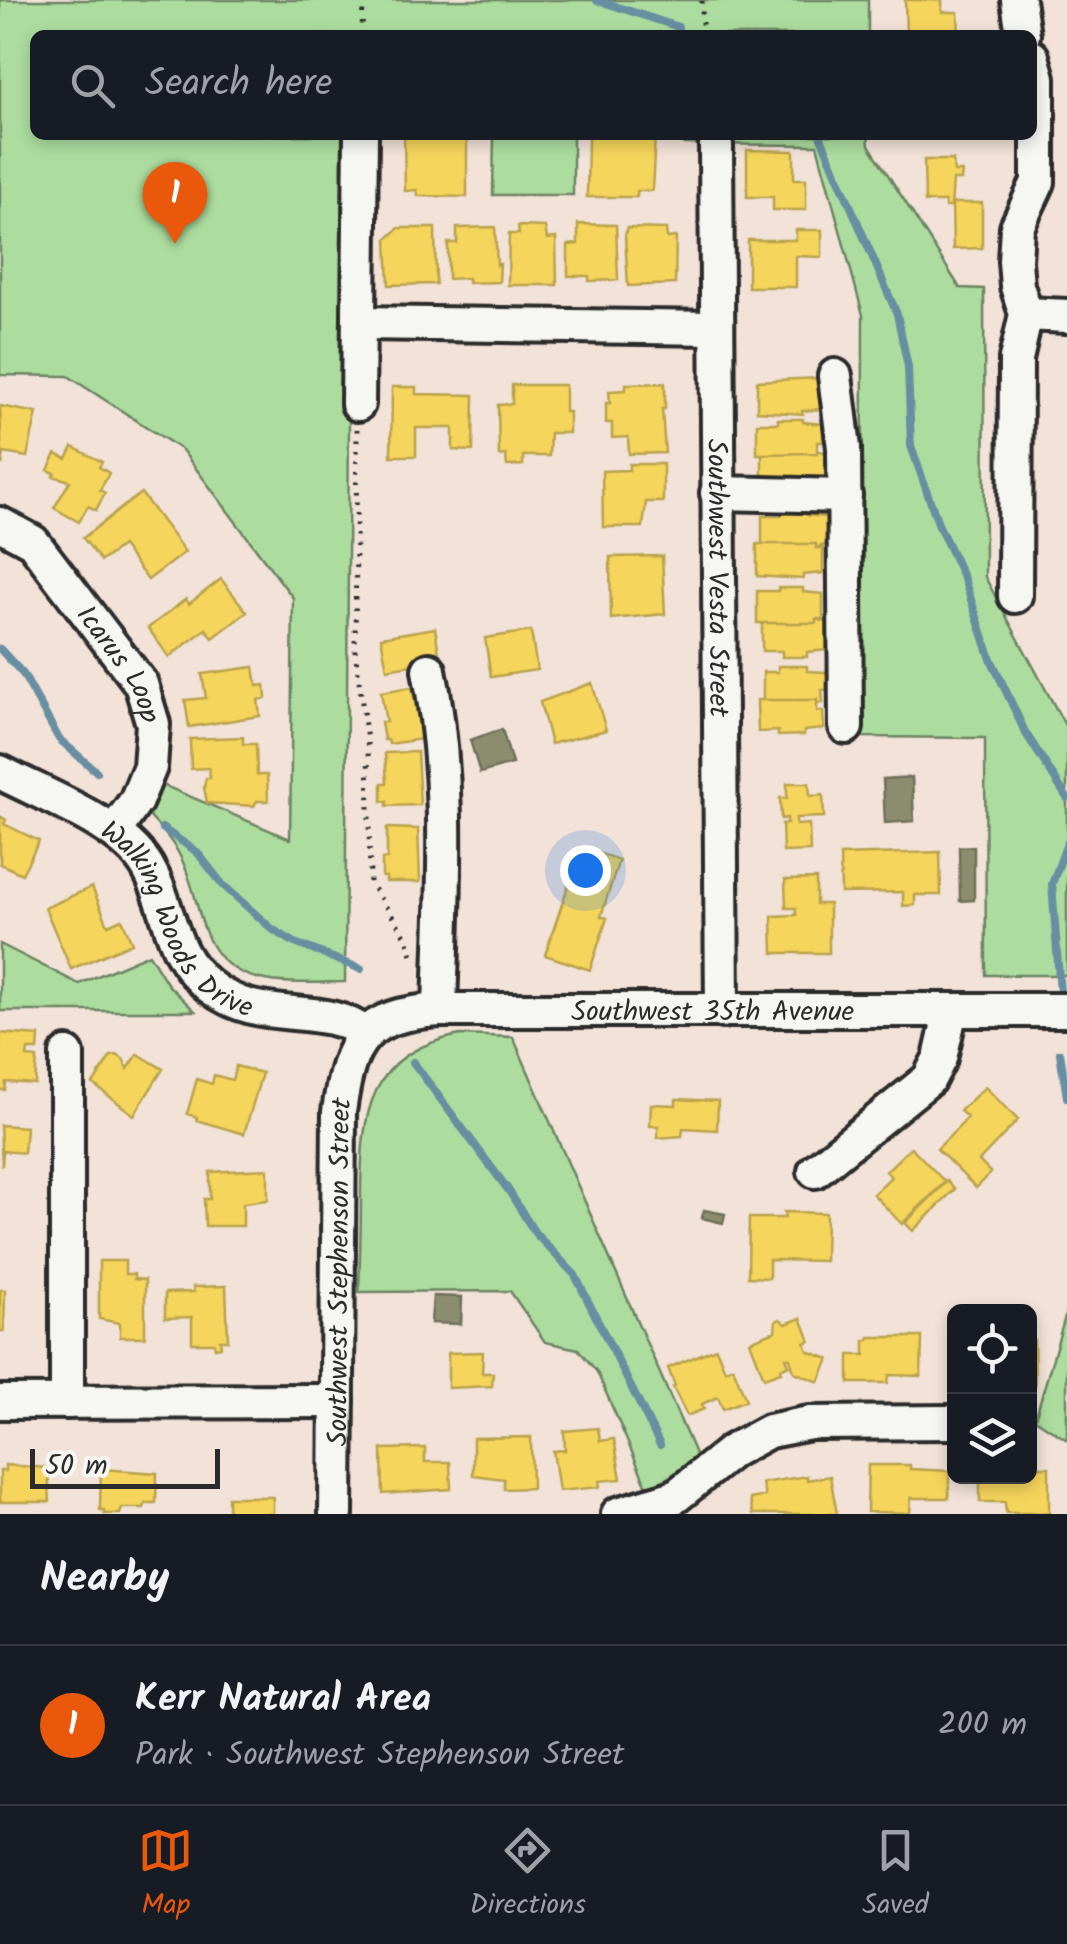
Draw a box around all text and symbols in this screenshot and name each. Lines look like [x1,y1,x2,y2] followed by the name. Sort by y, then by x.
[30,30,1037,140] search box
[145,55,332,115] text: Search here
[65,58,120,113] icon: search
[142,162,208,244] pin: 1
[693,439,740,718] street label: Southwest Vesta Street
[64,596,171,729] street label: Icarus Loop
[90,810,258,1031] street label: Walking Woods Drive
[560,845,611,896] your location
[571,990,855,1035] street label: Southwest 35th Avenue
[317,1094,366,1446] street label: Southwest Stephenson Street
[947,1304,1037,1484] map controls
[947,1304,1037,1394] button: locate
[947,1394,1037,1484] button: layers
[30,1444,220,1488] scale bar
[45,1444,108,1489] text: 50 m
[40,1546,169,1613] text: Nearby
[135,1670,431,1730] text: Kerr Natural Area
[68,1700,77,1751] text: 1
[938,1700,1027,1751] text: 200 m
[135,1730,624,1781] text: Park · Southwest Stephenson Street
[138,1823,193,1928] tab: Map
[470,1823,586,1928] tab: Directions
[862,1823,929,1928] tab: Saved

